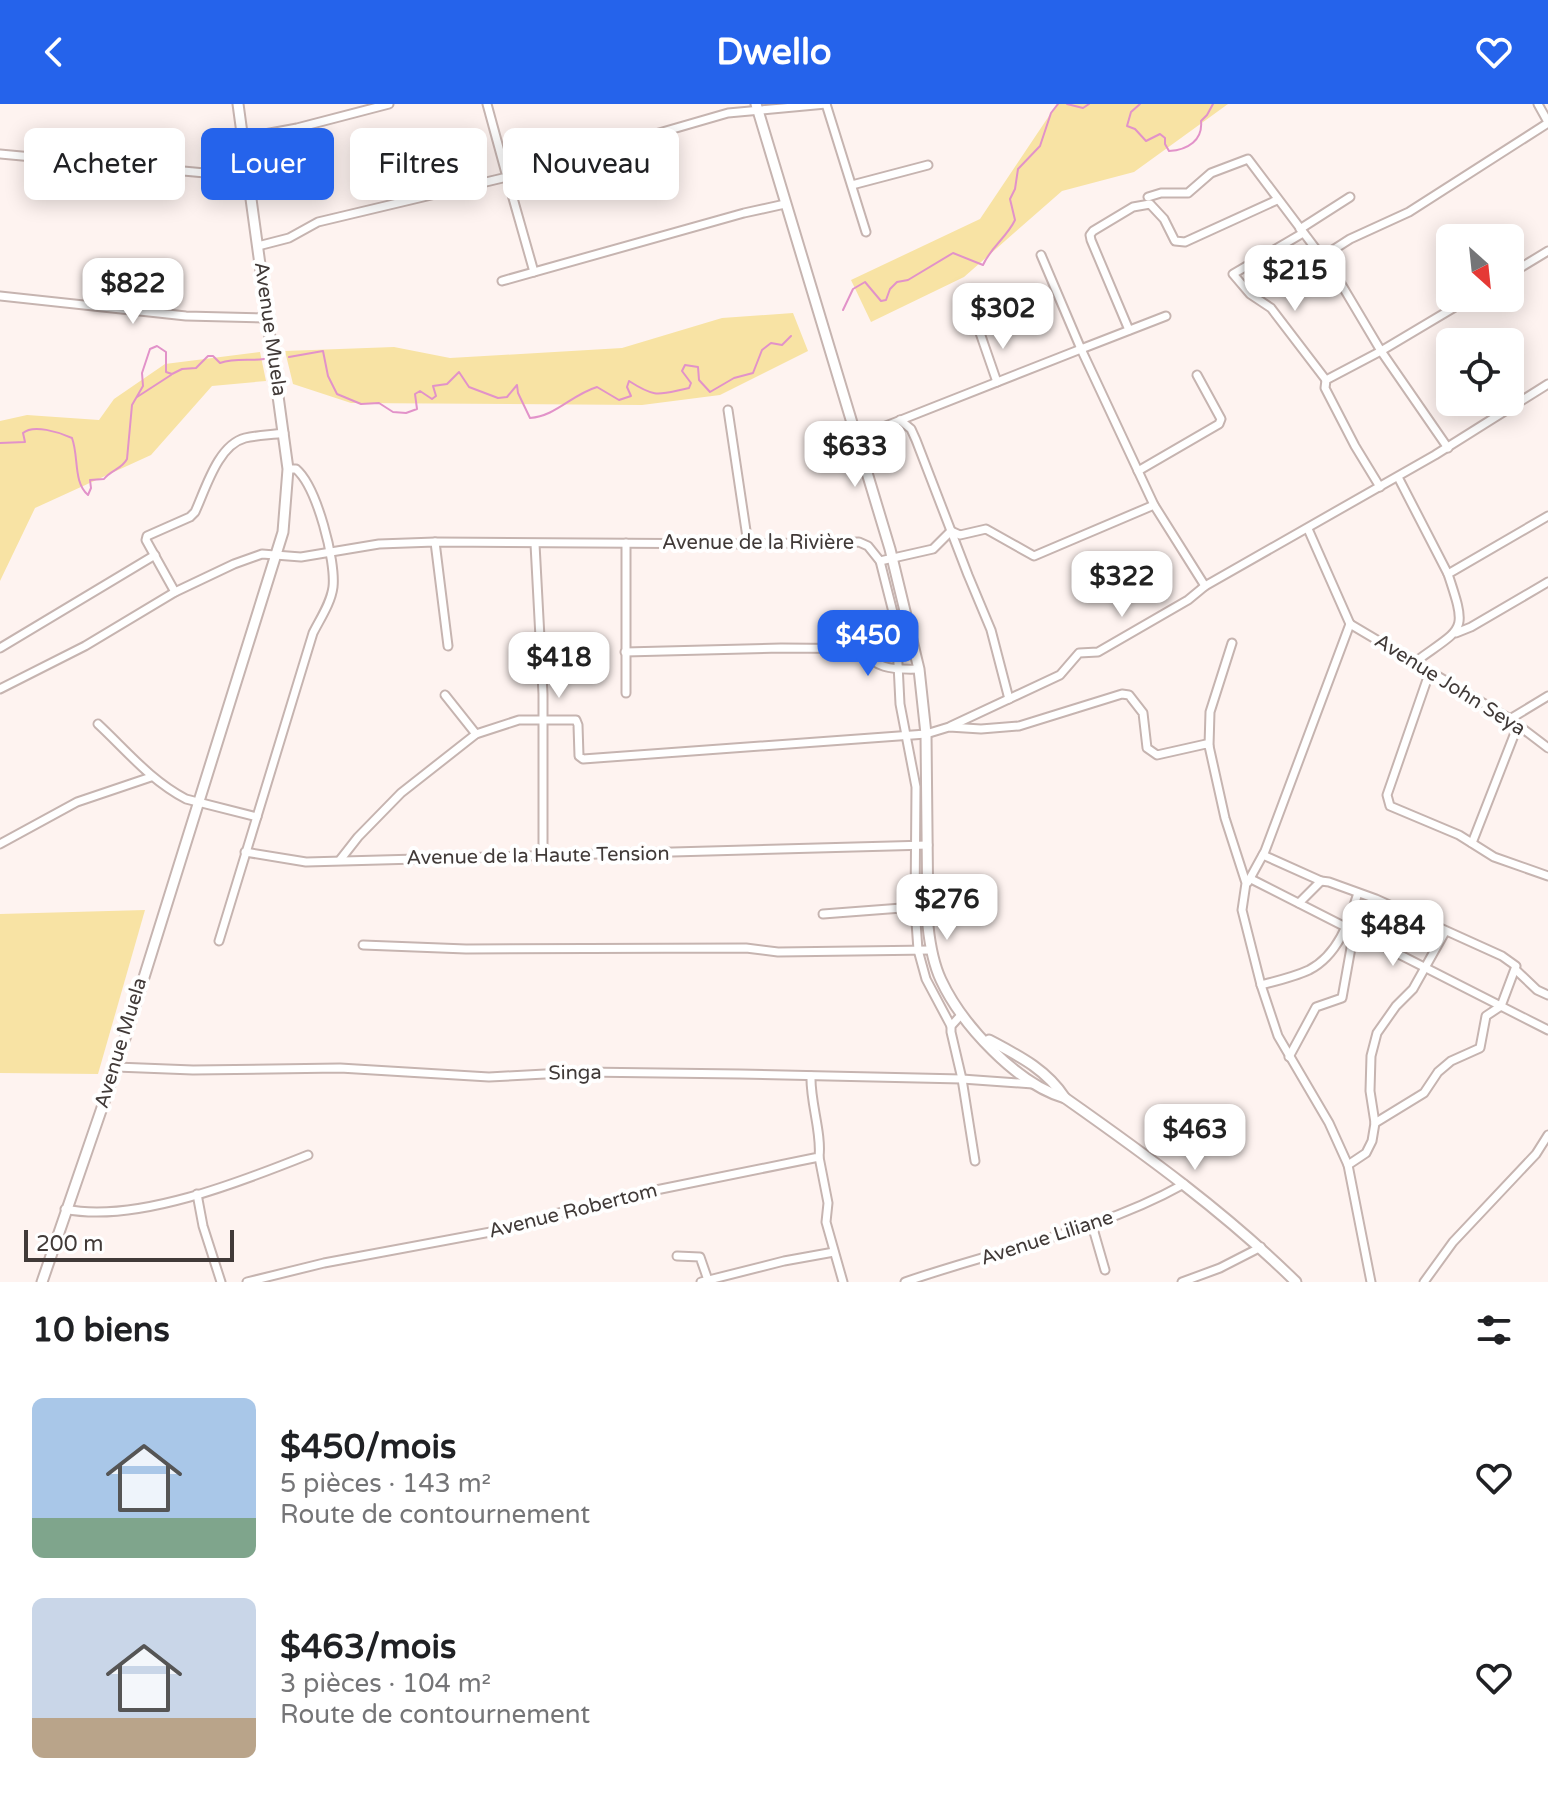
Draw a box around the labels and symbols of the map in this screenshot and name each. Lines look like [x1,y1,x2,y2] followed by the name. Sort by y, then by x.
[1436,224,1524,312] north arrow
[1248,245,1342,313] pin: $215
[86,258,180,326] pin: $822
[249,260,291,398] street label: Avenue Muela
[956,283,1050,351] pin: $302
[808,421,902,489] pin: $633
[662,531,854,555] street label: Avenue de la Rivière
[1075,551,1169,619] pin: $322
[821,610,915,678] pin: $450
[1370,629,1530,741] street label: Avenue John Seya
[512,632,606,700] pin: $418
[406,842,670,870] street label: Avenue de la Haute Tension
[900,874,994,942] pin: $276
[1346,900,1440,968] pin: $484
[90,975,152,1111] street label: Avenue Muela
[548,1061,602,1085] street label: Singa
[1148,1104,1242,1172] pin: $463
[486,1178,660,1244] street label: Avenue Robertom
[978,1205,1116,1271] street label: Avenue Liliane
[24,1226,234,1262] scale bar

